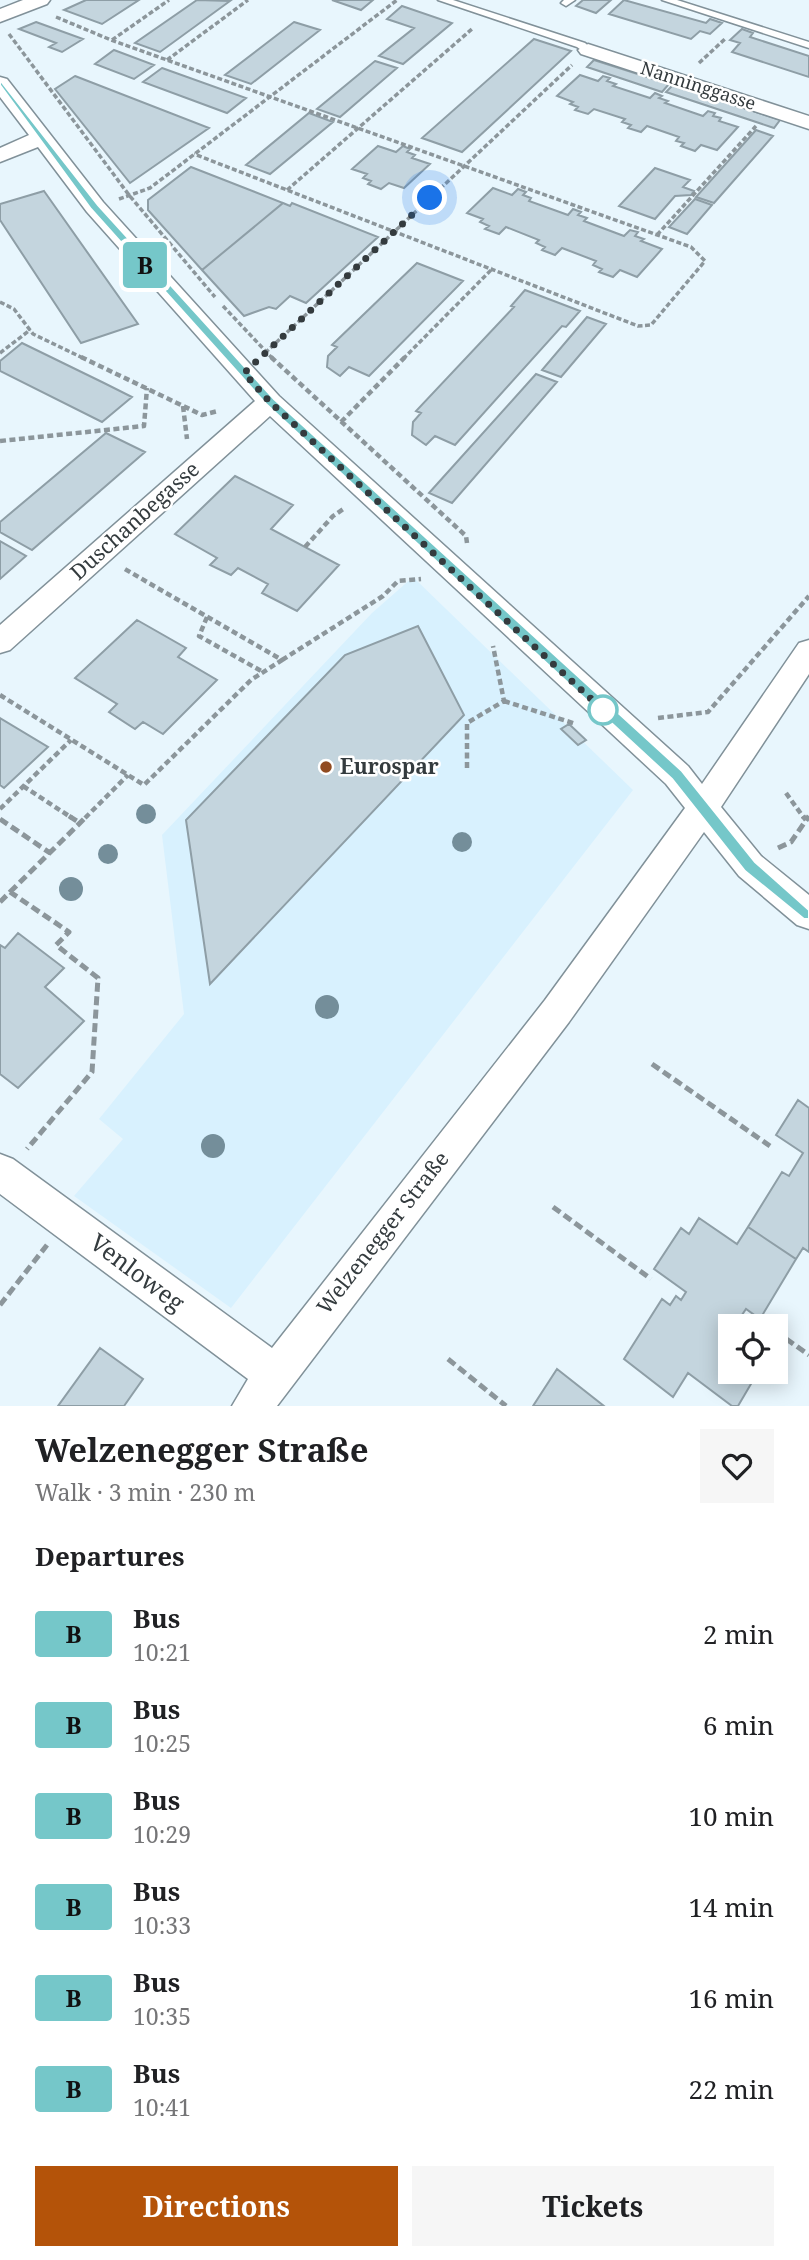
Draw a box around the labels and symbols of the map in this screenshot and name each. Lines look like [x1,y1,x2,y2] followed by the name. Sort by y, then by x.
[638,55,759,115] street label: Nanninggasse
[412,180,447,215] your location
[122,242,168,288] line badge: B
[64,455,205,586] street label: Duschanbegasse
[588,695,618,725] unlabelled marker
[340,752,439,780] place label: Eurospar
[318,759,334,775] marker: Eurospar
[310,1145,455,1320] street label: Welzenegger Straße
[84,1225,192,1318] street label: Venloweg

